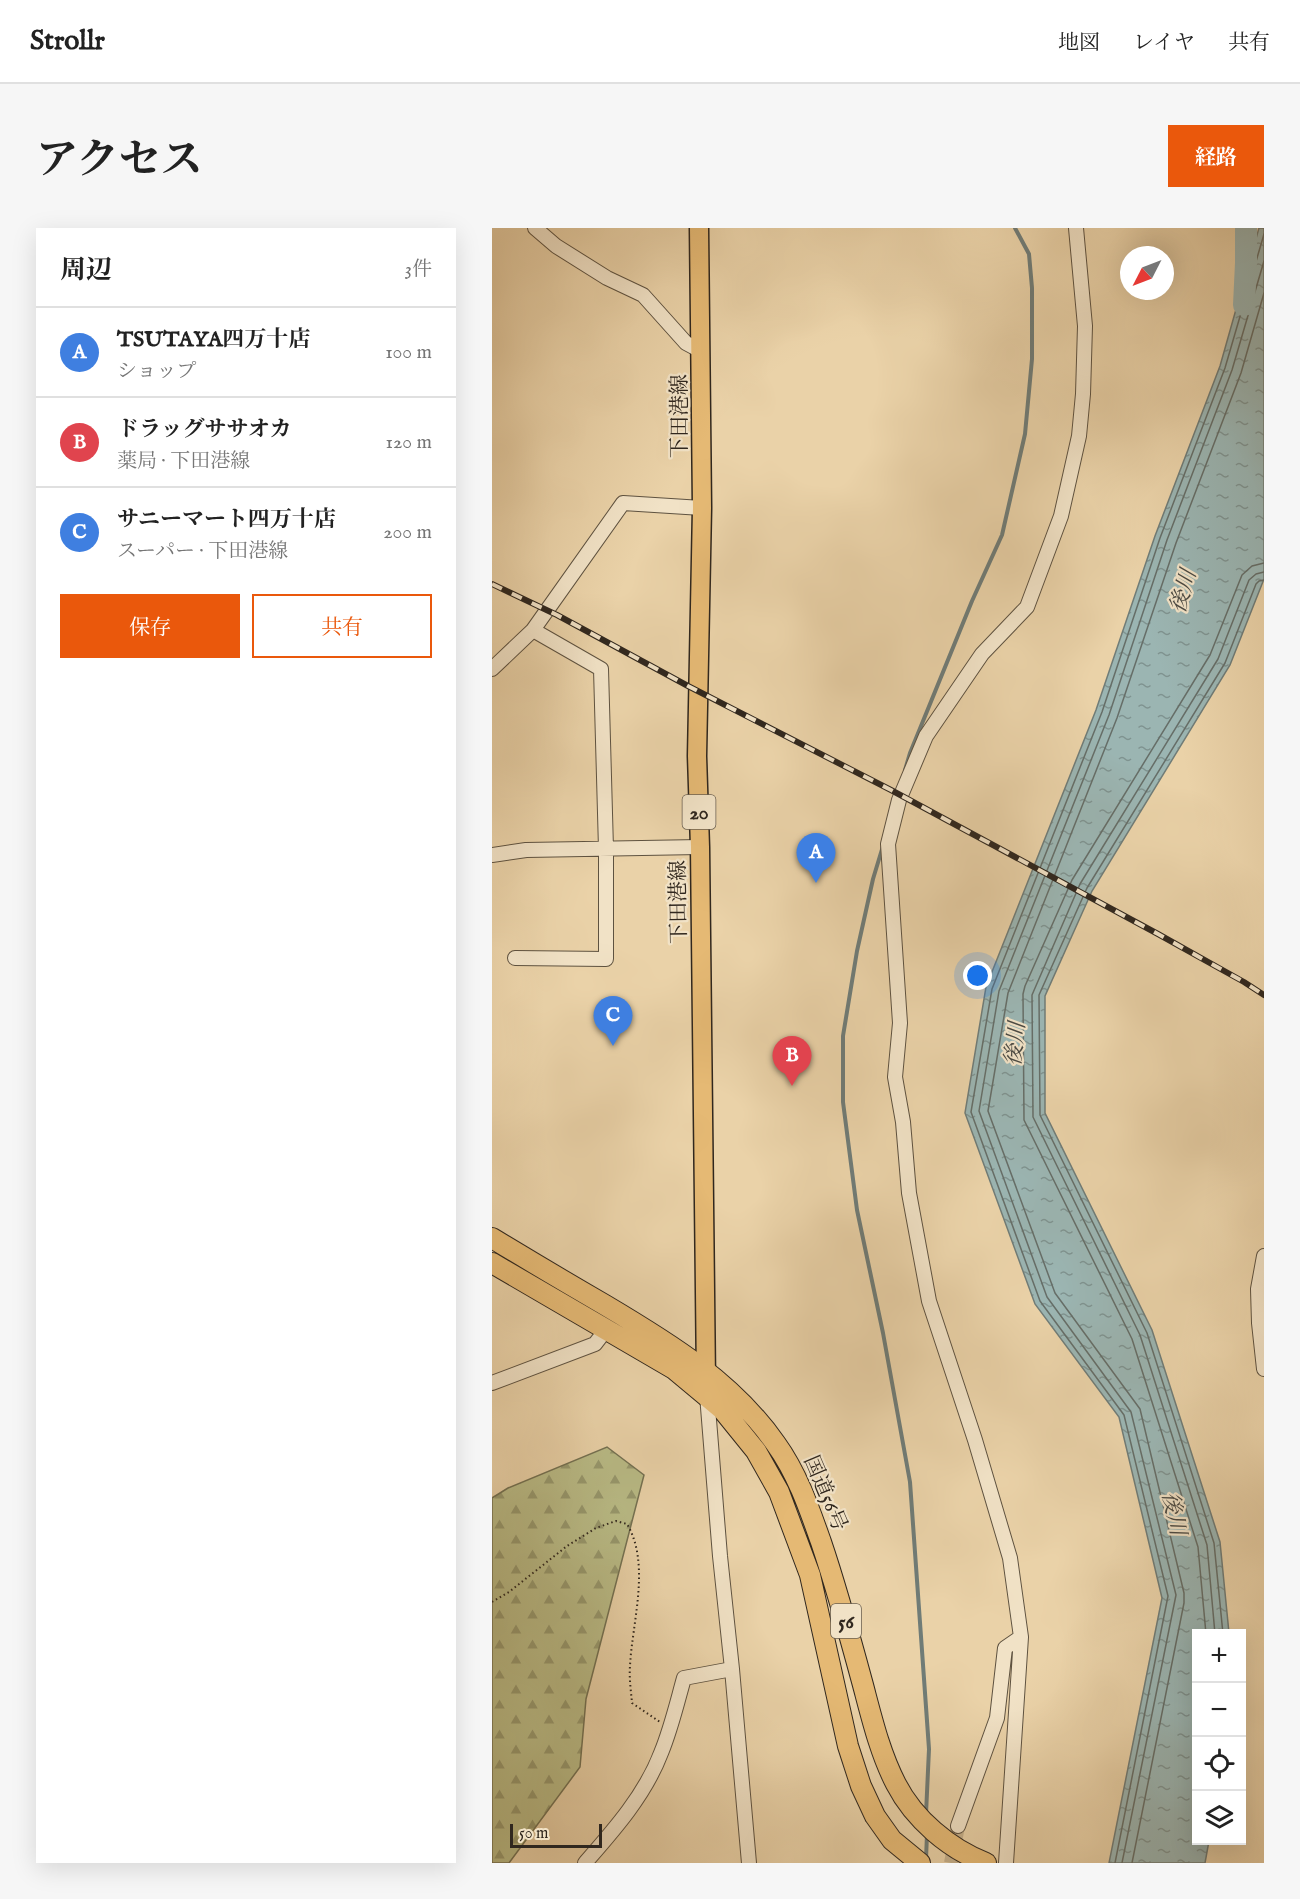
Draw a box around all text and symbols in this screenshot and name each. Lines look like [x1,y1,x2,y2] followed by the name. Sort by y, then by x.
[30,24,105,59] text: Strollr
[1058,30,1100,57] text: 地図
[1133,30,1195,57] text: レイヤ
[1228,30,1270,57] text: 共有
[1168,125,1264,187] button: 経路
[36,135,203,188] text: アクセス
[1120,246,1174,300] north arrow
[60,254,112,287] text: 周辺
[405,257,432,282] text: 3件
[117,326,311,354] text: TSUTAYA四万十店
[73,340,86,365] text: A
[385,340,432,365] text: 100 m
[117,359,197,384] text: ショップ
[667,374,694,458] street label: 下田港線
[117,416,291,444] text: ドラッグササオカ
[73,430,86,455] text: B
[386,430,432,455] text: 120 m
[117,449,250,474] text: 薬局 · 下田港線
[117,506,336,534] text: サニーマート四万十店
[72,520,87,545] text: C
[383,520,432,545] text: 200 m
[117,539,288,564] text: スーパー · 下田港線
[1164,565,1204,617] water label: 後川
[60,594,240,658] button: 保存
[252,594,432,658] button: 共有
[682,795,716,829] road number: 20
[796,834,836,883] pin: A
[665,860,694,944] street label: 下田港線
[963,961,992,990] your location
[594,996,632,1046] pin: C
[1000,1019,1032,1068] water label: 後川
[772,1036,812,1086] pin: B
[797,1452,853,1535] street label: 国道56号
[1155,1489,1192,1540] water label: 後川
[831,1604,861,1638] road number: 56
[1192,1629,1246,1845] map controls
[1192,1629,1246,1683] button: +
[1192,1683,1246,1737] button: −
[1192,1737,1246,1791] button: locate
[1192,1791,1246,1845] button: layers
[510,1821,602,1848] scale bar
[519,1824,548,1844] text: 50 m

